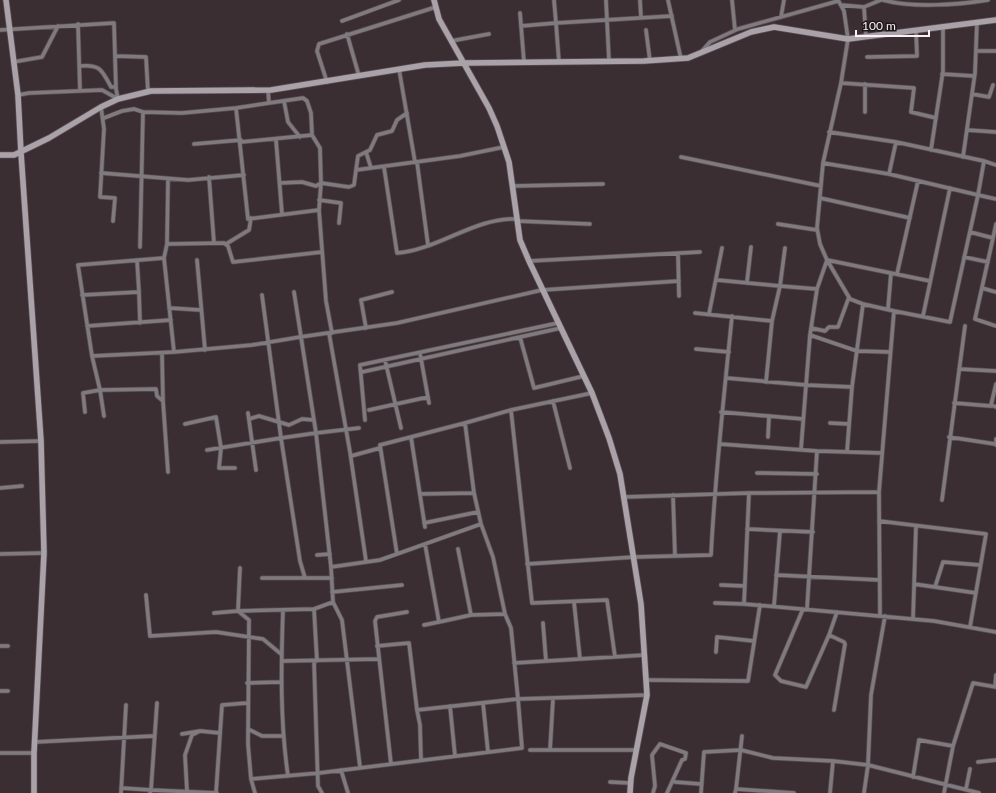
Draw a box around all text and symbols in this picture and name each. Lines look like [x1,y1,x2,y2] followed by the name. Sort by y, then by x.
[856,12,929,38] scale bar
[862,18,896,33] text: 100 m

